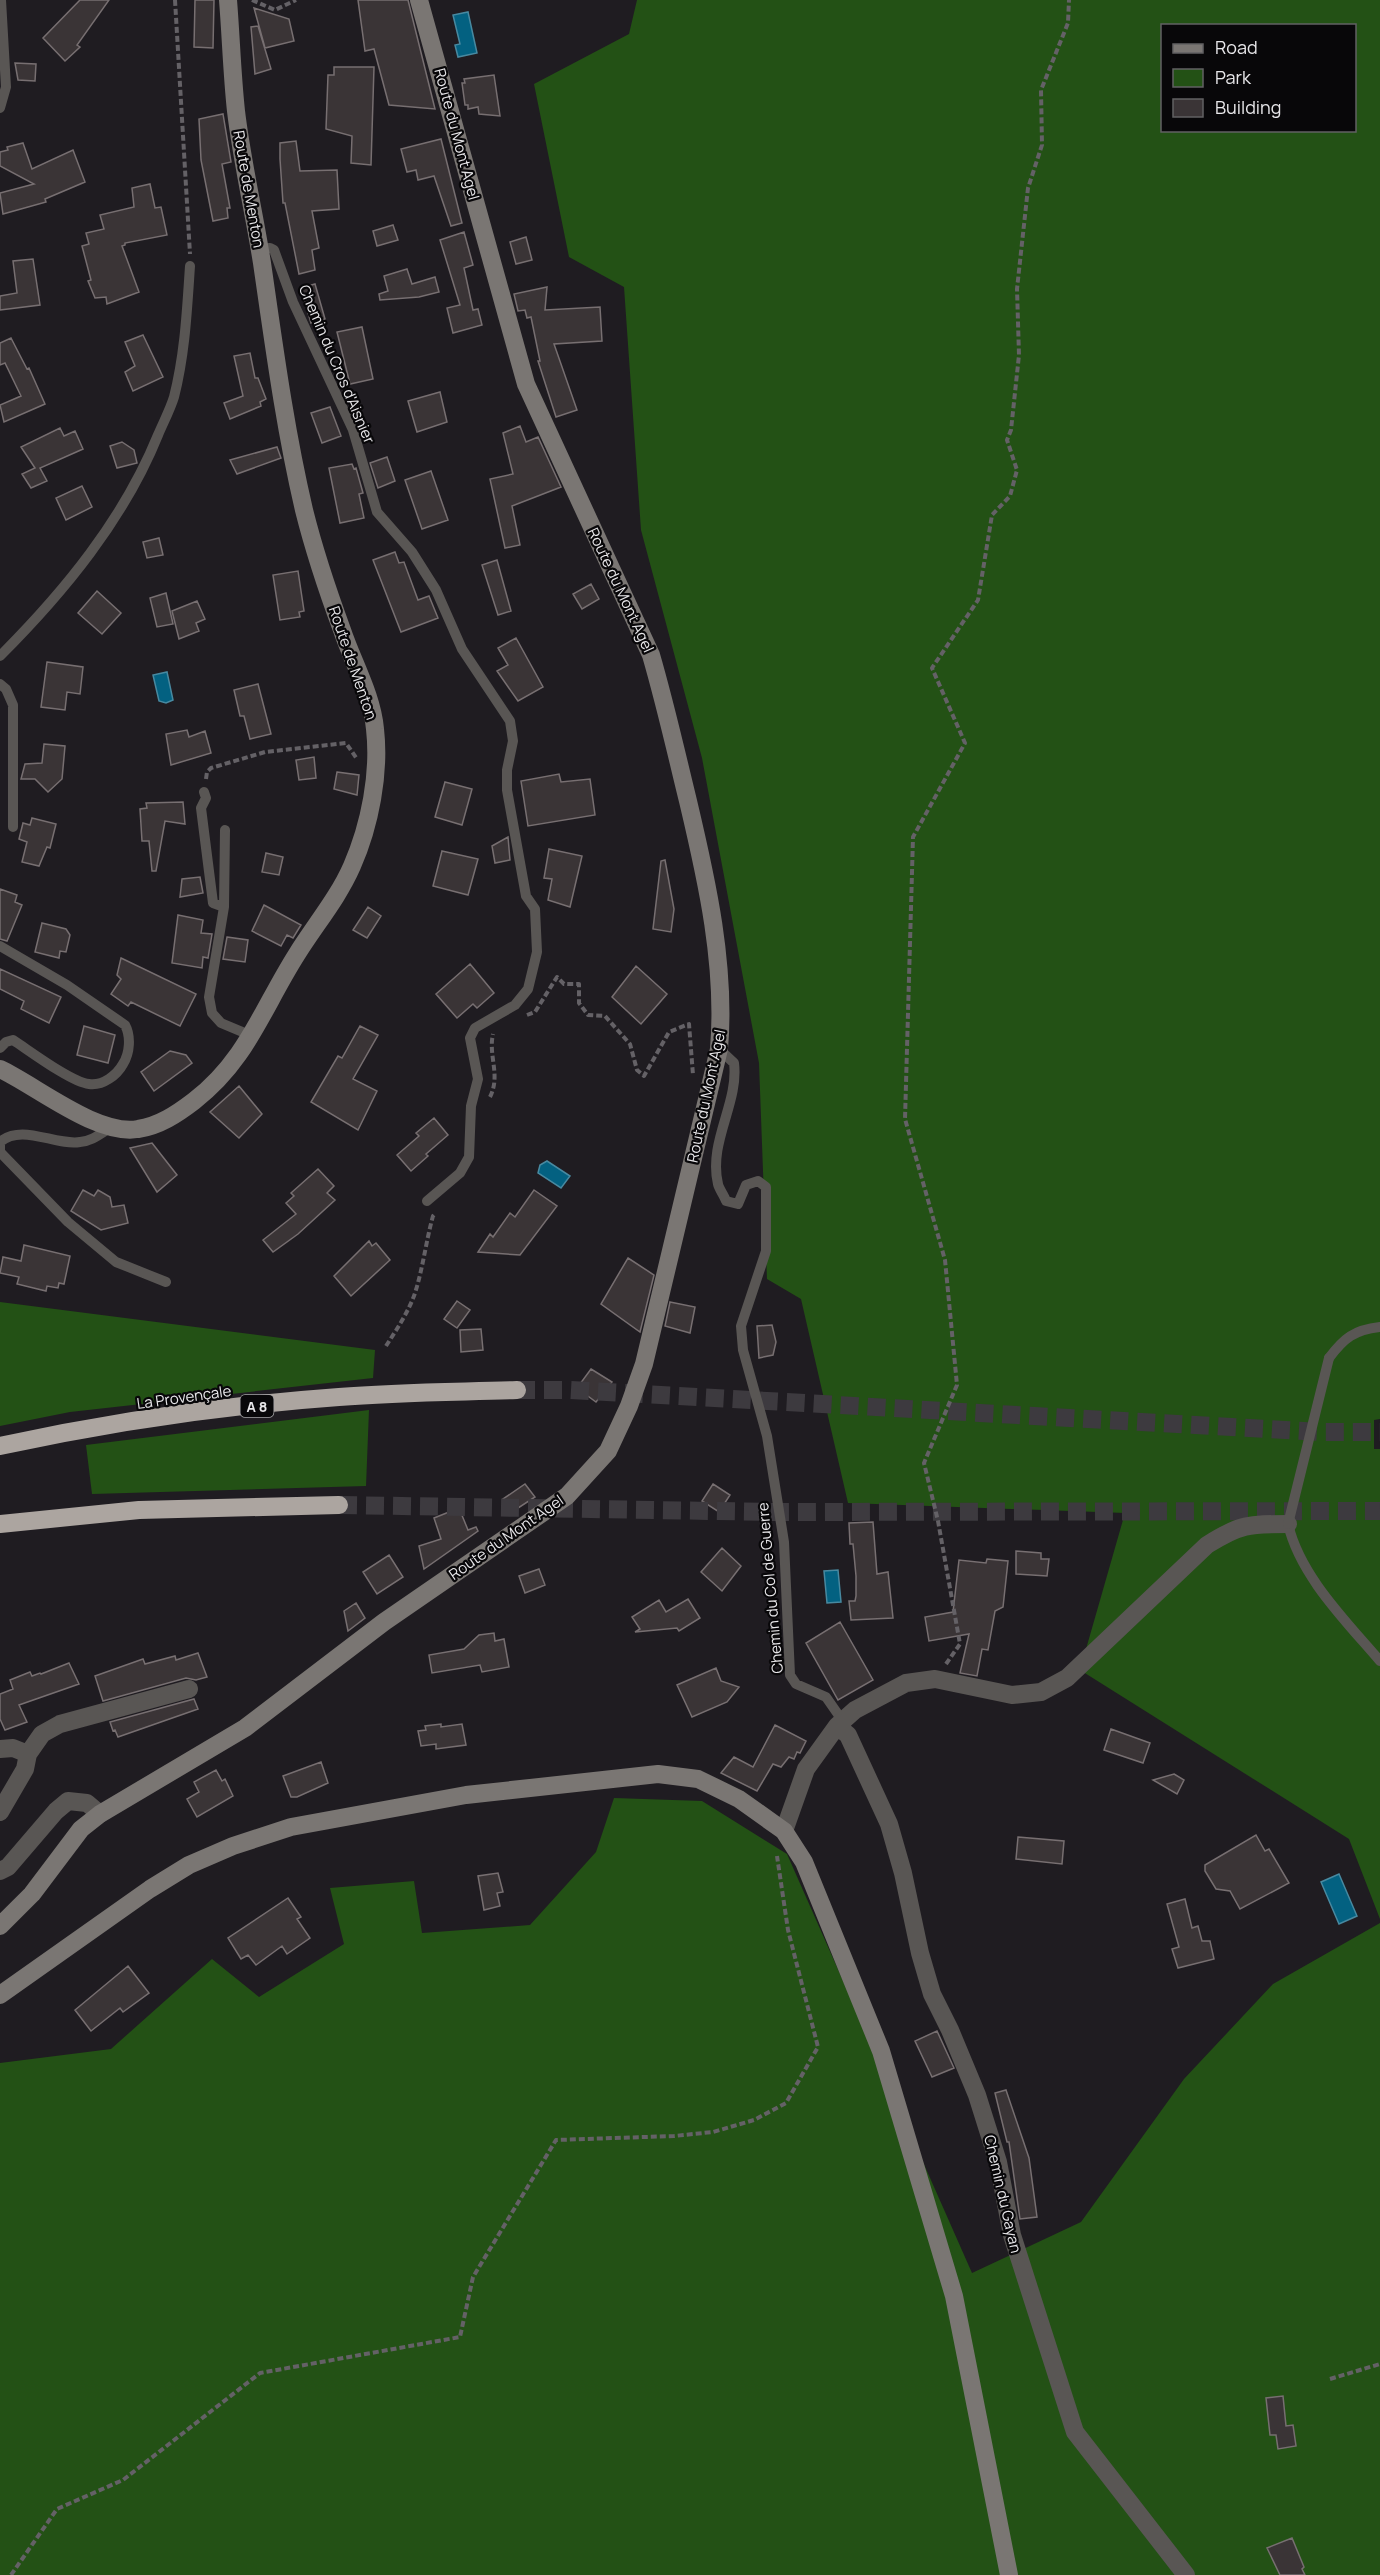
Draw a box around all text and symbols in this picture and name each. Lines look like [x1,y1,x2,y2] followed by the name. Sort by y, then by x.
[1161,24,1356,132] legend
[1215,35,1258,59] text: Road
[1215,65,1252,89] text: Park
[429,66,485,202] street label: Route du Mont Agel
[1215,95,1281,119] text: Building
[228,129,270,249] street label: Route de Menton
[294,281,380,447] street label: Chemin du Cros d'Aisnier
[583,524,659,656] street label: Route du Mont Agel
[324,603,382,723] street label: Route de Menton
[682,1028,730,1164] street label: Route du Mont Agel
[135,1380,233,1414] street label: La Provençale
[240,1395,274,1417] road number: A 8
[444,1490,568,1584] street label: Route du Mont Agel
[752,1501,788,1674] street label: Chemin du Col de Guerre
[979,2133,1027,2255] street label: Chemin du Gayan

